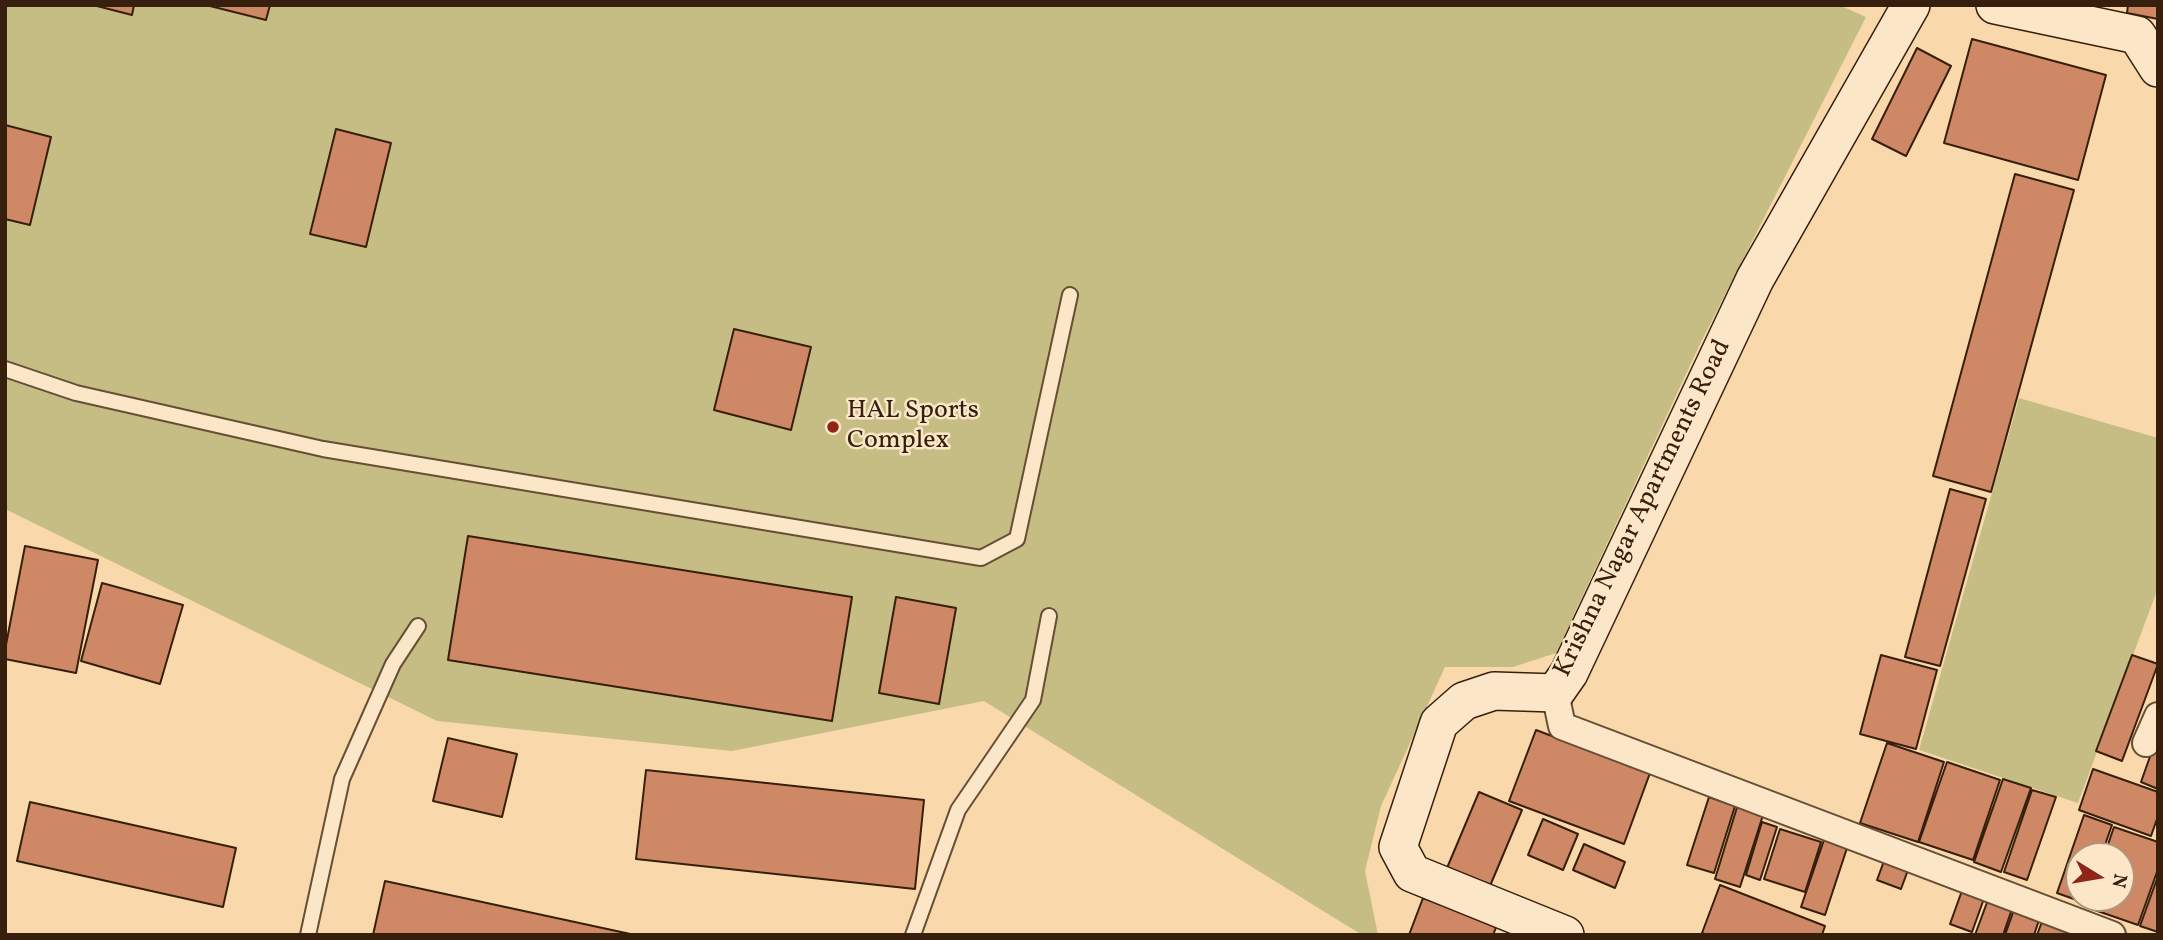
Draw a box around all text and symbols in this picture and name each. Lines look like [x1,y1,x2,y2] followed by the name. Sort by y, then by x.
[1549,335,1739,683] street label: Krishna Nagar Apartments Road
[847,396,979,458] place label: HAL Sports Complex
[825,419,841,435] marker: HAL Sports Complex
[2065,842,2135,912] north arrow
[2105,871,2133,890] text: N

